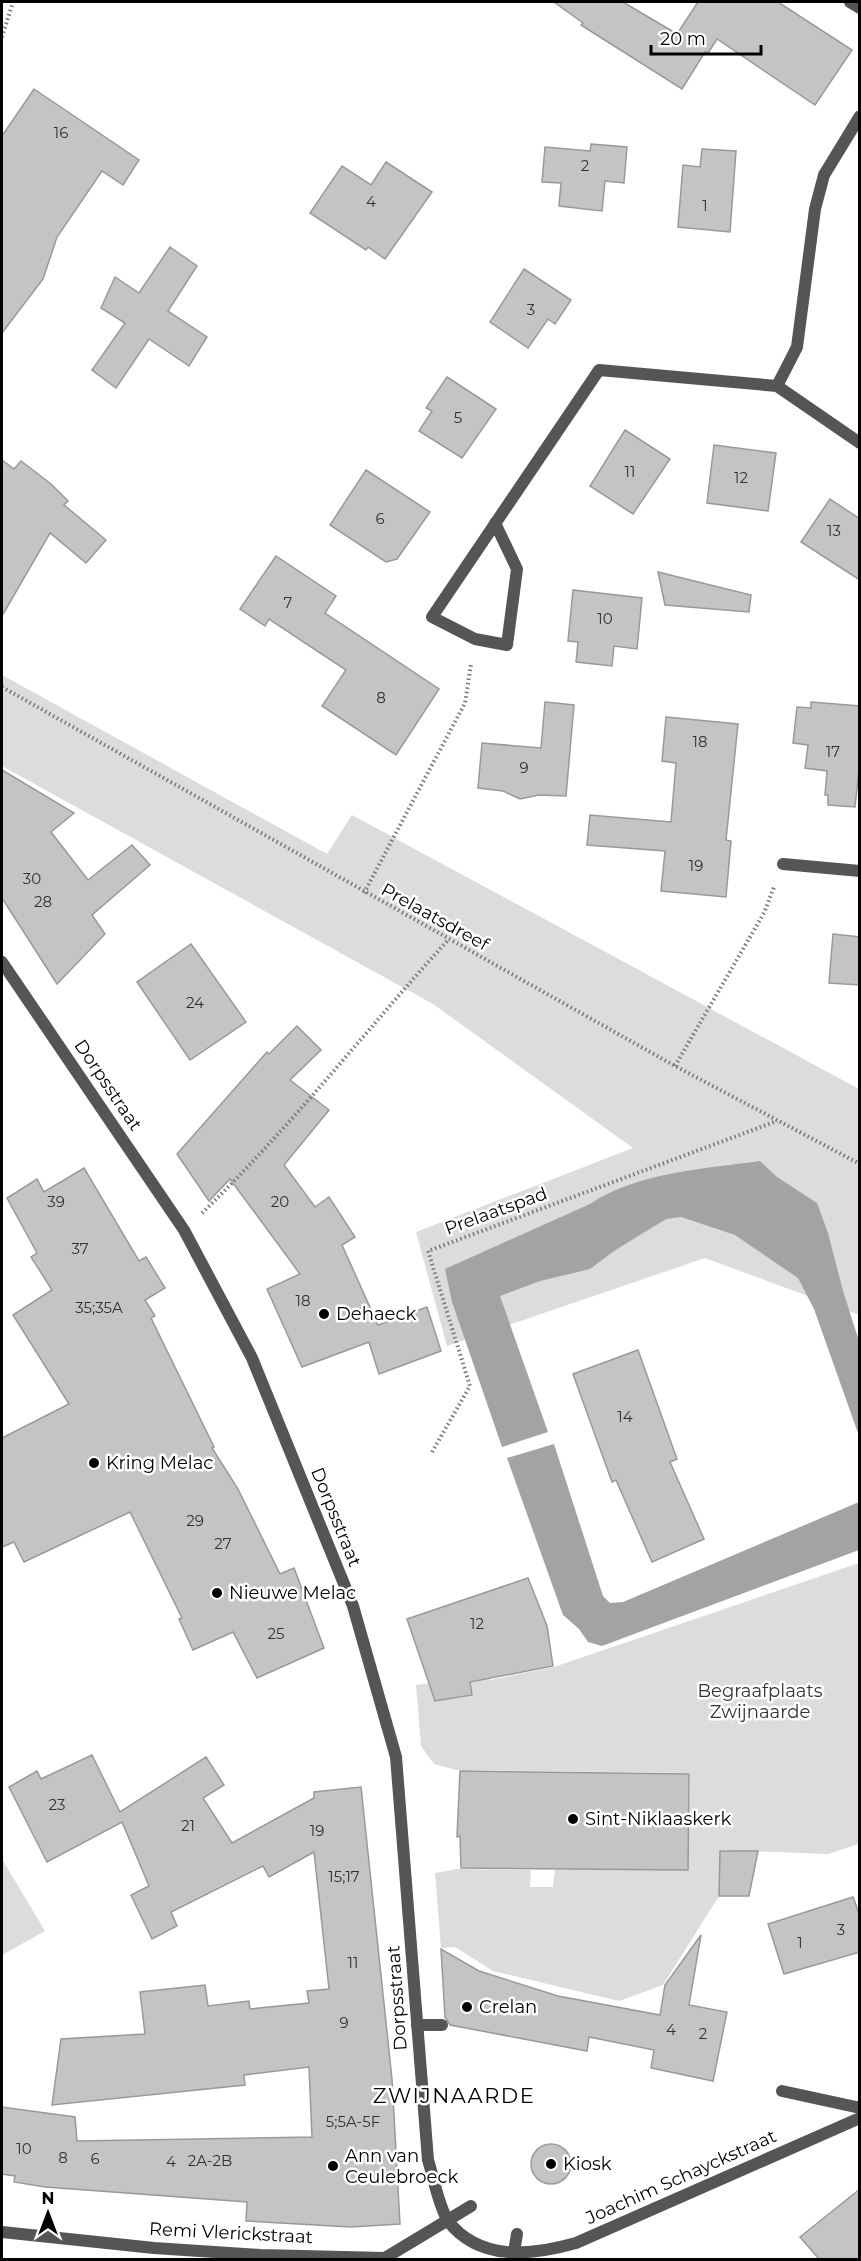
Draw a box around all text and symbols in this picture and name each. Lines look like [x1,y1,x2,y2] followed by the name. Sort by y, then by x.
[651,18,760,56] scale bar
[660,28,706,50] text: 20 m
[54,123,68,142] house number: 16
[581,156,589,175] house number: 2
[366,192,376,211] house number: 4
[702,196,708,215] house number: 1
[527,300,535,319] house number: 3
[454,408,462,427] house number: 5
[625,462,635,481] house number: 11
[734,468,748,487] house number: 12
[375,509,385,528] house number: 6
[827,521,841,540] house number: 13
[284,593,293,612] house number: 7
[597,609,613,628] house number: 10
[376,688,386,707] house number: 8
[693,732,708,751] house number: 18
[826,742,840,761] house number: 17
[519,758,529,777] house number: 9
[689,856,703,875] house number: 19
[23,869,41,888] house number: 30
[377,878,493,956] street label: Prelaatsdreef
[34,892,52,911] house number: 28
[186,993,204,1012] house number: 24
[69,1035,147,1135] street label: Dorpsstraat
[442,1182,550,1240] street label: Prelaatspad
[47,1192,65,1211] house number: 39
[271,1192,289,1211] house number: 20
[71,1239,89,1258] house number: 37
[296,1291,311,1310] house number: 18
[75,1298,123,1317] house number: 35;35A
[336,1303,416,1325] place label: Dehaeck
[317,1307,331,1321] marker: Dehaeck
[617,1407,633,1426] house number: 14
[106,1452,213,1474] place label: Kring Melac
[87,1456,101,1470] marker: Kring Melac
[306,1464,366,1570] street label: Dorpsstraat
[186,1511,204,1530] house number: 29
[214,1534,232,1553] house number: 27
[229,1582,356,1604] place label: Nieuwe Melac
[210,1586,224,1600] marker: Nieuwe Melac
[470,1614,484,1633] house number: 12
[267,1624,285,1643] house number: 25
[698,1680,823,1723] park label: Begraafplaats Zwijnaarde
[49,1795,65,1814] house number: 23
[585,1808,732,1830] place label: Sint-Niklaaskerk
[566,1812,580,1826] marker: Sint-Niklaaskerk
[181,1816,195,1835] house number: 21
[310,1821,324,1840] house number: 19
[328,1867,360,1886] house number: 15;17
[837,1920,845,1939] house number: 3
[797,1933,803,1952] house number: 1
[382,1945,412,2051] street label: Dorpsstraat
[348,1953,358,1972] house number: 11
[479,1996,537,2018] place label: Crelan
[460,2000,474,2014] marker: Crelan
[339,2013,349,2032] house number: 9
[666,2020,676,2039] house number: 4
[699,2024,707,2043] house number: 2
[373,2083,535,2108] district label: ZWIJNAARDE
[326,2112,380,2131] house number: 5;5A-5F
[581,2125,780,2229] street label: Joachim Schayckstraat
[16,2139,32,2158] house number: 10
[345,2145,458,2188] place label: Ann van Ceulebroeck
[58,2148,68,2167] house number: 8
[90,2149,100,2168] house number: 6
[188,2151,232,2170] house number: 2A-2B
[166,2152,176,2171] house number: 4
[563,2153,612,2175] place label: Kiosk
[544,2157,558,2171] marker: Kiosk
[326,2159,340,2173] marker: Ann van Ceulebroeck
[18,2183,78,2243] north arrow
[42,2189,54,2208] text: N
[149,2218,313,2248] street label: Remi Vlerickstraat

